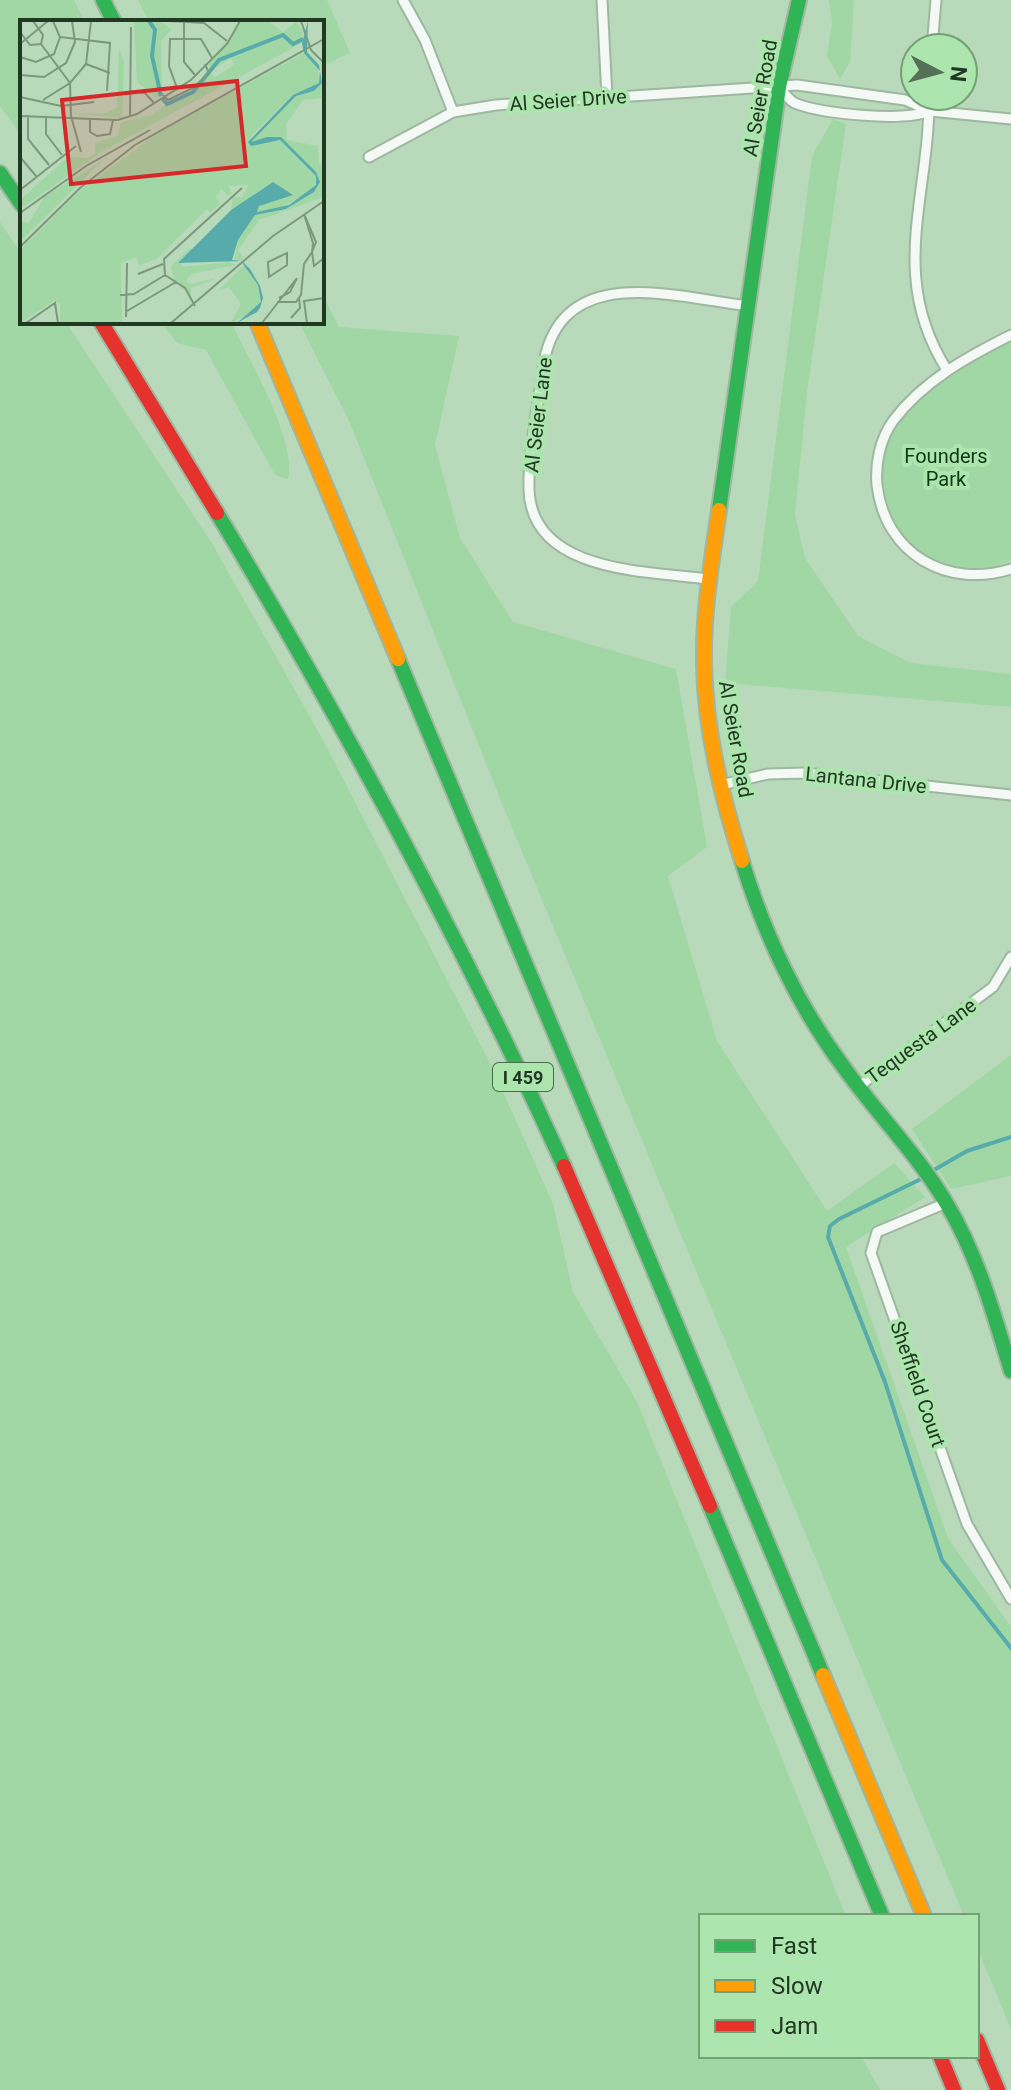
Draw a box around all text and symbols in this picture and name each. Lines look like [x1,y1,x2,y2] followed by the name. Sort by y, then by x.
[20,20,324,324] inset map
[899,32,979,112] north arrow
[738,38,782,158] street label: Al Seier Road
[945,65,972,83] text: N
[509,84,627,116] street label: Al Seier Drive
[519,356,557,474] street label: Al Seier Lane
[904,444,988,491] park label: Founders Park
[714,679,758,799] street label: Al Seier Road
[804,762,928,798] street label: Lantana Drive
[861,993,981,1089] street label: Tequesta Lane
[493,1063,553,1091] road number: I 459
[885,1318,951,1450] street label: Sheffield Court
[699,1914,979,2058] legend
[771,1932,817,1960] text: Fast
[771,1972,823,2000] text: Slow
[771,2012,818,2040] text: Jam

